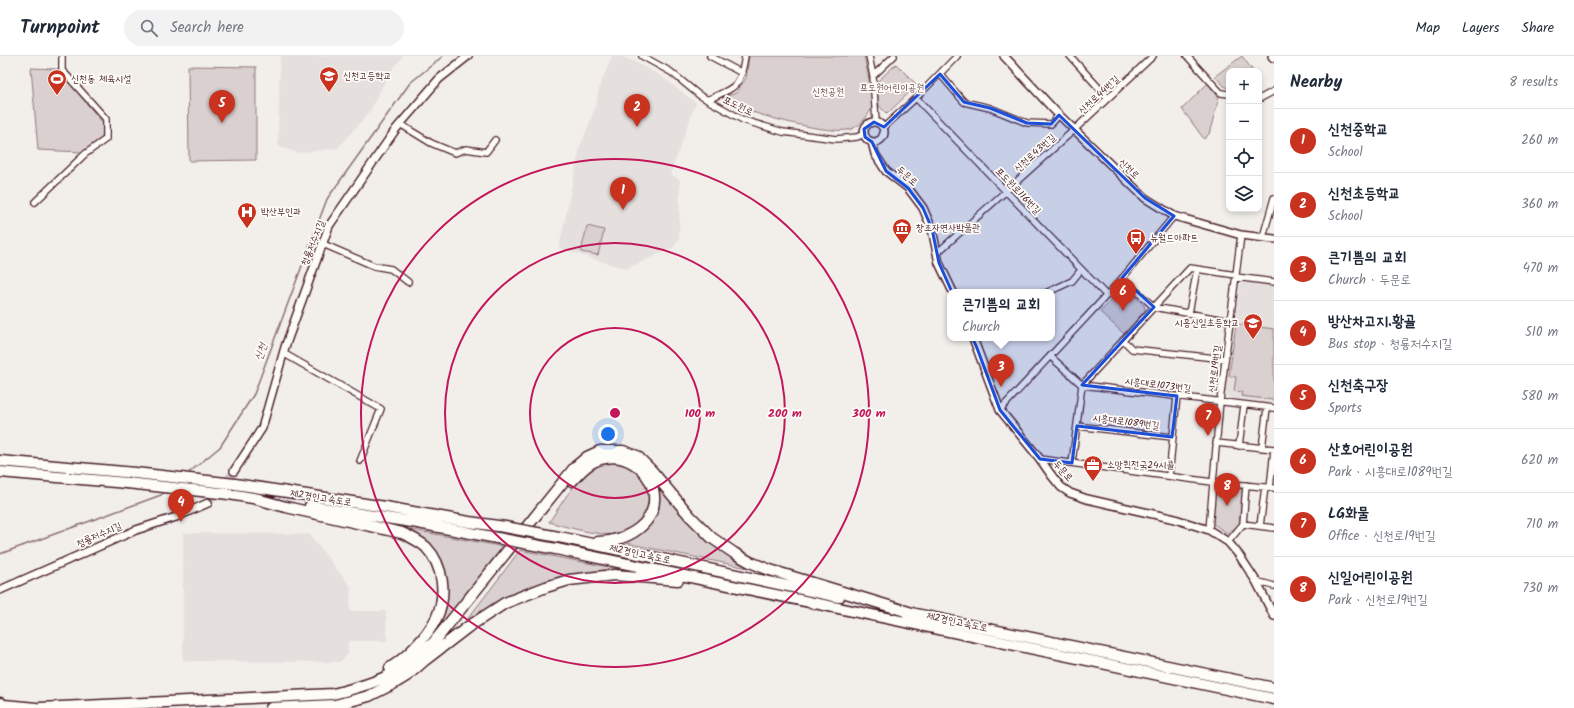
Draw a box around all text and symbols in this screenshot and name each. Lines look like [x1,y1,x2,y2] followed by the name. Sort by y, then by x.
[124,10,404,46] search box
[20,13,100,43] text: Turnpoint
[170,16,244,40] text: Search here
[138,17,160,39] icon: search
[1416,17,1440,39] text: Map
[1462,17,1500,39] text: Layers
[1522,17,1554,39] text: Share
[318,65,340,93] school or university icon: 신천고등학교
[46,68,68,96] sports icon: 신천동 체육시설
[343,68,391,84] place label: 신천고등학교
[1226,68,1262,212] map controls
[1226,68,1262,104] button: +
[1290,69,1342,96] text: Nearby
[71,71,131,87] place label: 신천동 체육시설
[1075,72,1123,118] street label: 신천로44번길
[1509,72,1558,93] text: 8 results
[860,80,924,96] park label: 포도원어린이공원
[812,84,844,100] park label: 신천공원
[209,90,235,123] pin: 5
[720,92,756,120] street label: 포도원로
[624,94,650,127] pin: 2
[1226,104,1262,140] button: −
[1328,118,1388,142] text: 신천중학교
[1011,130,1059,176] street label: 신천로43번길
[1301,130,1305,151] text: 1
[1521,130,1558,151] text: 260 m
[1226,140,1262,176] button: locate
[1328,142,1363,163] text: School
[1115,155,1143,183] street label: 신천로
[893,162,921,190] street label: 두문로
[991,164,1045,218] street label: 포도원로116번길
[1226,176,1262,212] button: layers
[610,177,636,210] pin: 1
[1328,182,1400,206] text: 신천초등학교
[1299,194,1307,215] text: 2
[1521,194,1558,215] text: 360 m
[236,201,258,229] hospital icon: 박산부인과
[261,204,301,220] place label: 박산부인과
[1328,206,1363,227] text: School
[891,217,913,245] museum icon: 창조자연사박물관
[297,218,329,268] street label: 청룡저수지길
[916,220,980,236] place label: 창조자연사박물관
[1125,227,1147,255] bus stop icon: 뉴월드아파트
[1150,230,1198,246] place label: 뉴월드아파트
[1328,246,1406,270] text: 큰기쁨의 교회
[1299,258,1307,279] text: 3
[1523,258,1558,279] text: 470 m
[1328,270,1411,291] text: Church · 두문로
[1110,278,1136,311] pin: 6
[947,289,1055,341] popup
[962,293,1040,317] text: 큰기쁨의 교회
[1328,310,1416,334] text: 방산차고지.황골
[1242,312,1264,340] school or university icon: 시흥신일초등학교
[1175,315,1239,331] place label: 시흥신일초등학교
[962,317,1000,338] text: Church
[1299,322,1307,343] text: 4
[1525,322,1558,343] text: 510 m
[1328,334,1452,355] text: Bus stop · 청룡저수지길
[250,340,273,363] water label: 신천
[1204,344,1226,394] street label: 신천로19번길
[988,354,1014,387] pin: 3
[1124,373,1192,397] street label: 시흥대로1073번길
[1328,374,1388,398] text: 신천축구장
[1300,386,1306,407] text: 5
[1521,386,1558,407] text: 580 m
[1328,398,1362,419] text: Sports
[1195,403,1221,436] pin: 7
[685,404,715,423] text: 100 m
[768,404,802,423] text: 200 m
[851,404,886,423] text: 300 m
[608,406,622,420] centre of rings
[1092,410,1160,434] street label: 시흥대로1089번길
[598,424,618,444] your location
[1328,438,1413,462] text: 산호어린이공원
[1299,450,1307,471] text: 6
[1521,450,1558,471] text: 620 m
[1082,454,1104,482] office icon: 소망퀵전국24시콜
[1049,457,1077,485] street label: 두문로
[1107,457,1175,473] place label: 소망퀵전국24시콜
[1328,462,1453,483] text: Park · 시흥대로1089번길
[1214,473,1240,506] pin: 8
[289,485,353,511] street label: 제2경인고속도로
[168,489,194,522] pin: 4
[1328,502,1369,526] text: LG화물
[1300,514,1306,535] text: 7
[1526,514,1558,535] text: 710 m
[74,518,124,552] street label: 청룡저수지길
[1328,526,1436,547] text: Office · 신천로19번길
[608,540,672,568] street label: 제2경인고속도로
[1328,566,1413,590] text: 신일어린이공원
[1299,578,1307,599] text: 8
[1523,578,1558,599] text: 730 m
[1328,590,1428,611] text: Park · 신천로19번길
[925,608,989,636] street label: 제2경인고속도로

